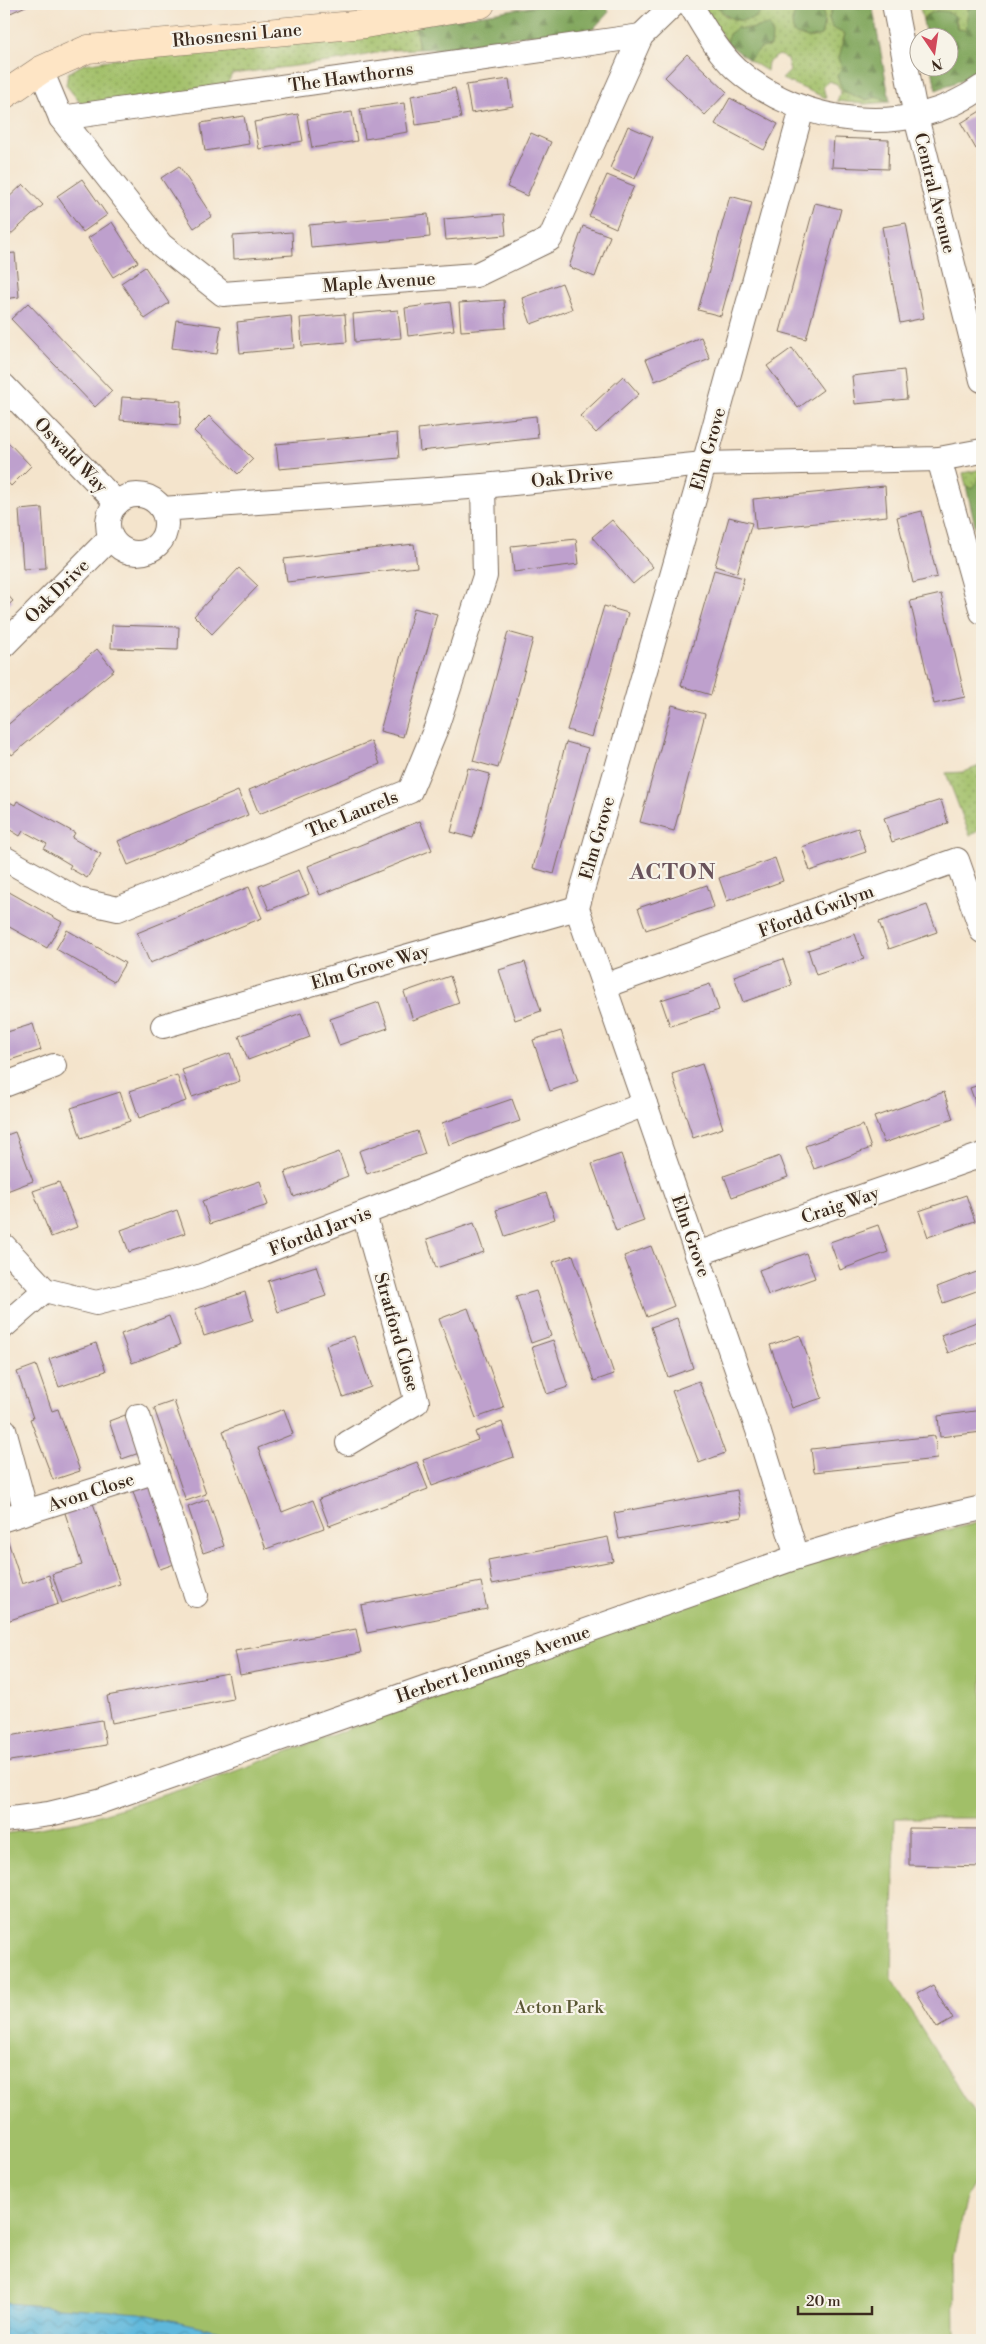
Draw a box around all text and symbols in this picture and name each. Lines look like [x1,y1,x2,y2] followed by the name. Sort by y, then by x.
[171,18,303,53] street label: Rhosnesni Lane
[908,28,958,78] north arrow
[929,54,944,74] text: N
[287,57,415,98] street label: The Hawthorns
[908,130,961,256] street label: Central Avenue
[322,267,436,298] street label: Maple Avenue
[686,405,731,493] street label: Elm Grove
[29,413,112,498] street label: Oswald Way
[530,462,614,493] street label: Oak Drive
[20,554,95,629] street label: Oak Drive
[303,786,402,843] street label: The Laurels
[575,794,620,882] street label: Elm Grove
[629,859,716,886] district label: ACTON
[755,880,877,943] street label: Ffordd Gwilym
[308,940,432,995] street label: Elm Grove Way
[798,1181,882,1230] street label: Craig Way
[666,1192,715,1280] street label: Elm Grove
[266,1201,375,1262] street label: Ffordd Jarvis
[369,1270,424,1394] street label: Stratford Close
[44,1468,137,1518] street label: Avon Close
[393,1620,593,1709] street label: Herbert Jennings Avenue
[513,1996,605,2019] park label: Acton Park
[798,2284,872,2316] scale bar
[806,2292,841,2311] text: 20 m

